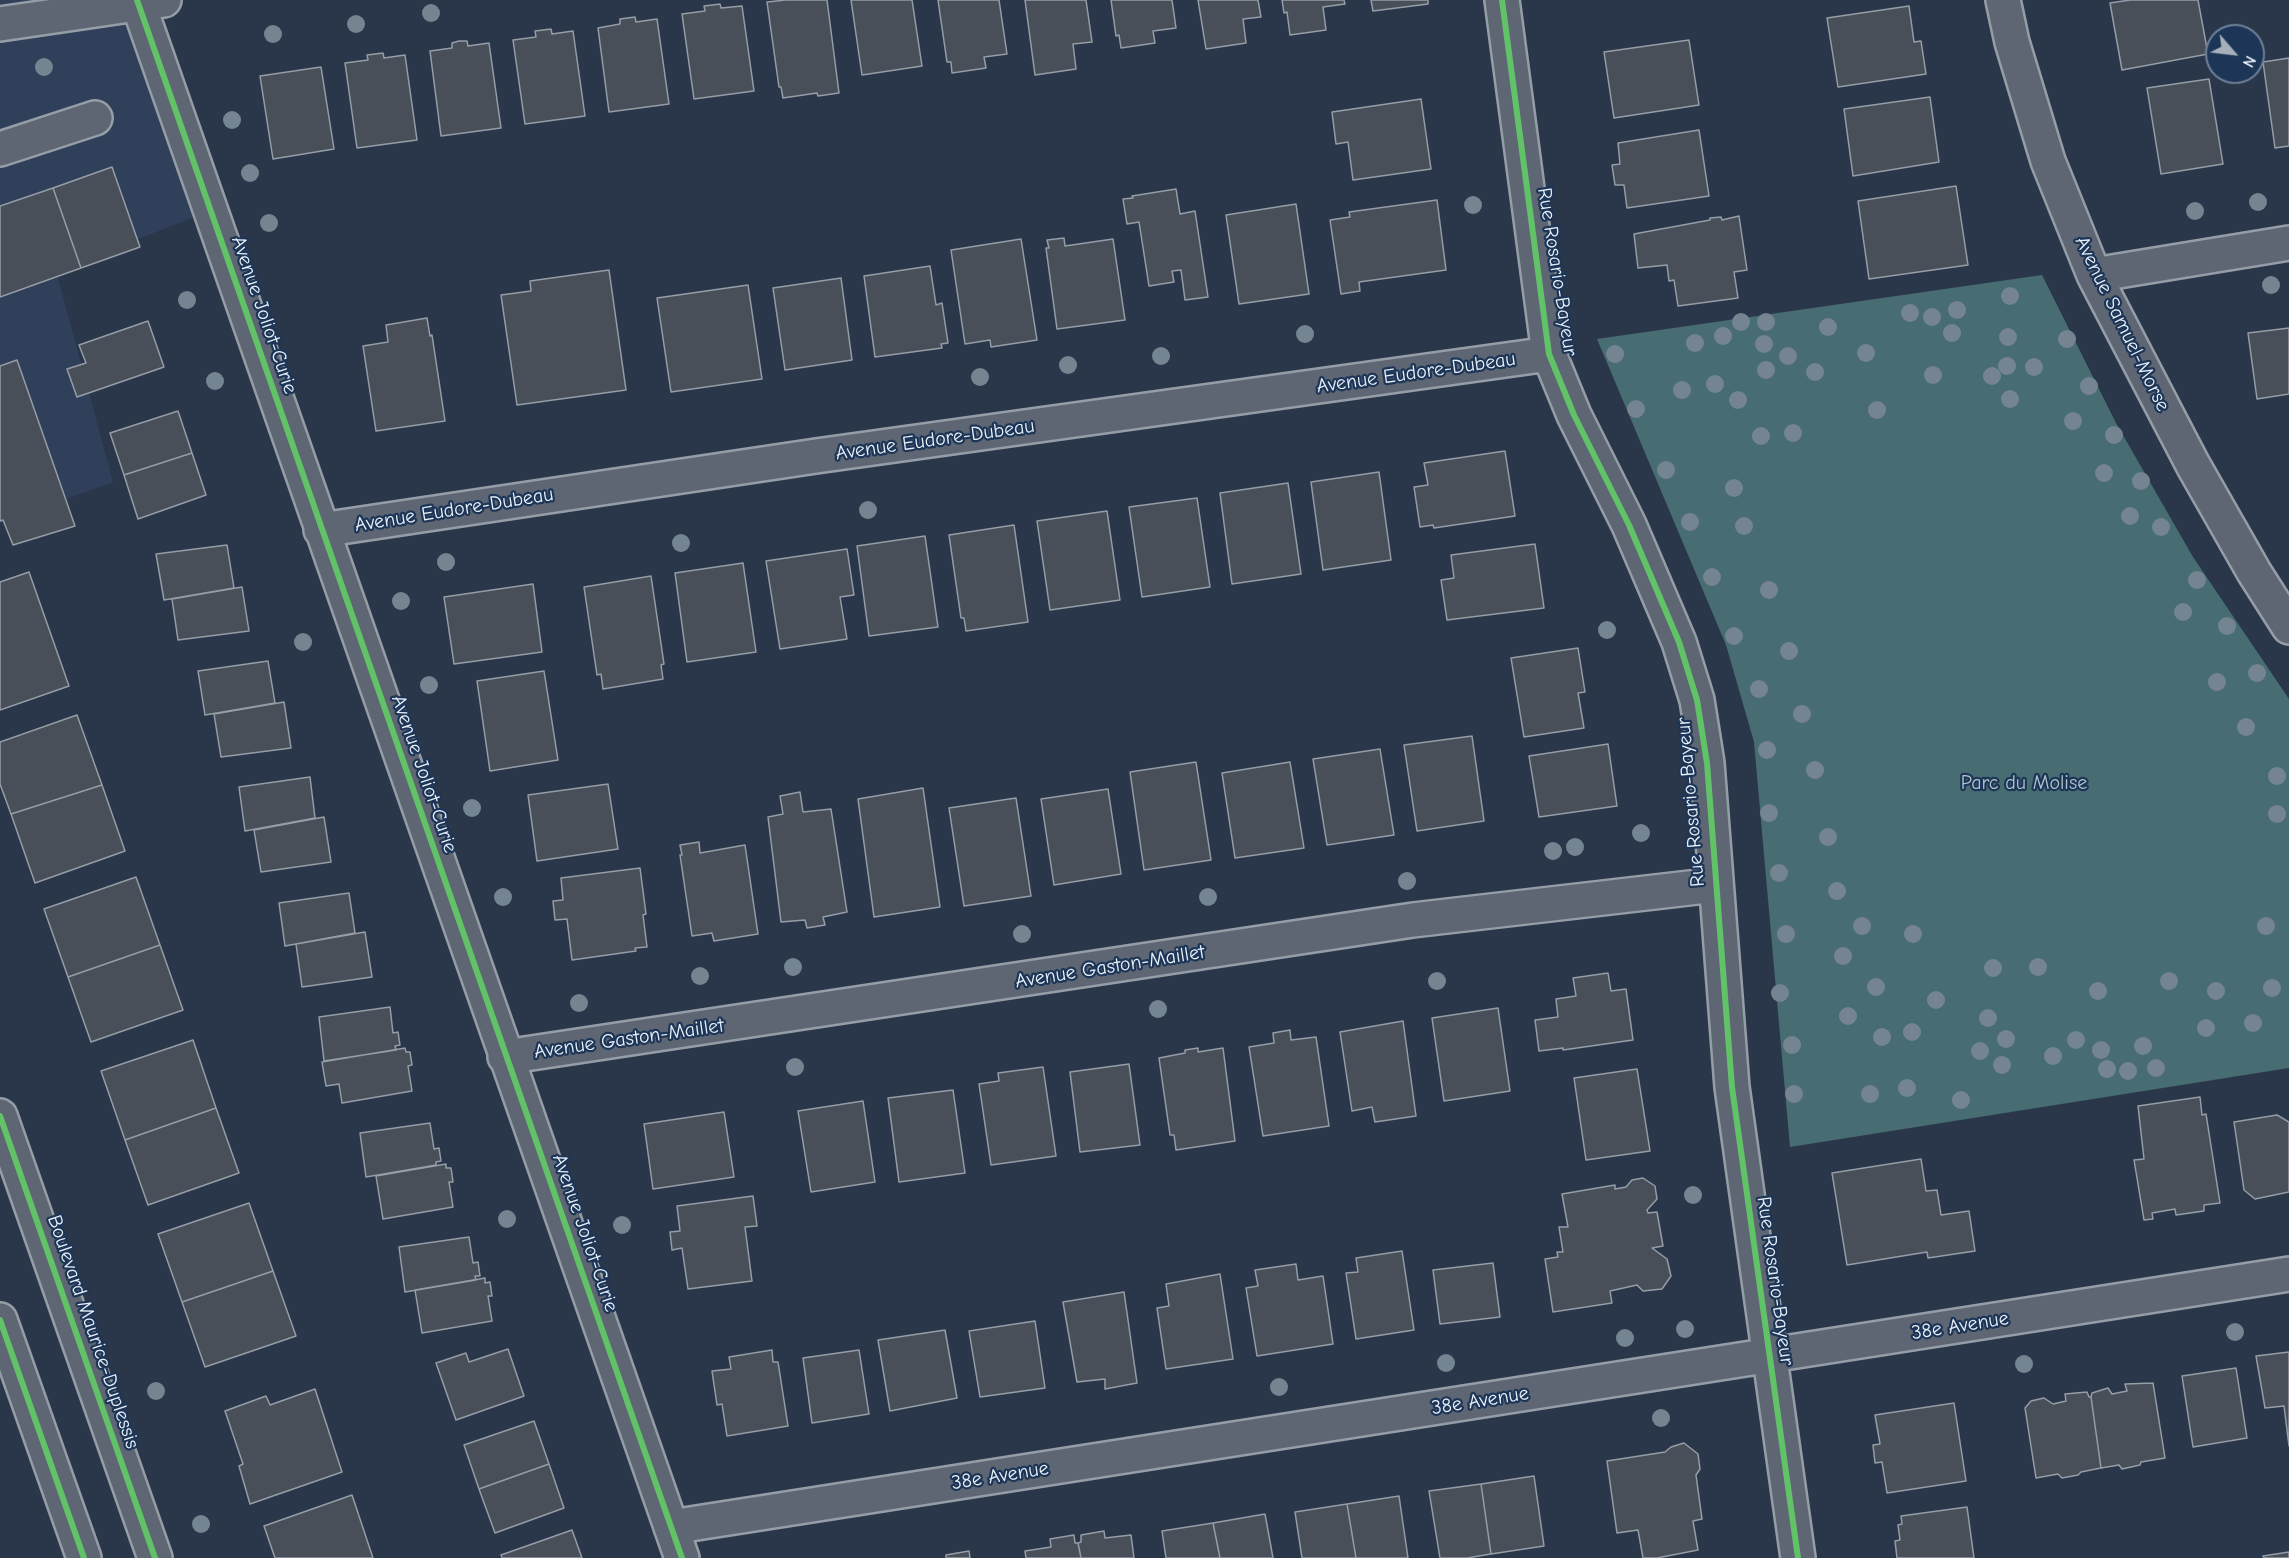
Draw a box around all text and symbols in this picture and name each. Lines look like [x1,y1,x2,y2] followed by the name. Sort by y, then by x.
[2205,24,2265,84] north arrow
[2239,53,2260,70] text: N
[1532,186,1582,358] street label: Rue Rosario-Bayeur
[226,233,302,397] street label: Avenue Joliot-Curie
[2069,233,2175,415] street label: Avenue Samuel-Morse
[1315,347,1517,399] street label: Avenue Eudore-Dubeau
[834,414,1036,466] street label: Avenue Eudore-Dubeau
[353,482,555,538] street label: Avenue Eudore-Dubeau
[386,692,462,856] street label: Avenue Joliot-Curie
[1672,716,1710,888] street label: Rue Rosario-Bayeur
[1961,771,2087,795] park label: Parc du Molise
[1014,940,1206,994] street label: Avenue Gaston-Maillet
[533,1014,725,1064] street label: Avenue Gaston-Maillet
[547,1151,623,1315] street label: Avenue Joliot-Curie
[1751,1195,1799,1367] street label: Rue Rosario-Bayeur
[42,1212,144,1452] street label: Boulevard Maurice-Duplessis
[1910,1306,2010,1346] street label: 38e Avenue
[1430,1381,1530,1421] street label: 38e Avenue
[950,1456,1050,1496] street label: 38e Avenue

